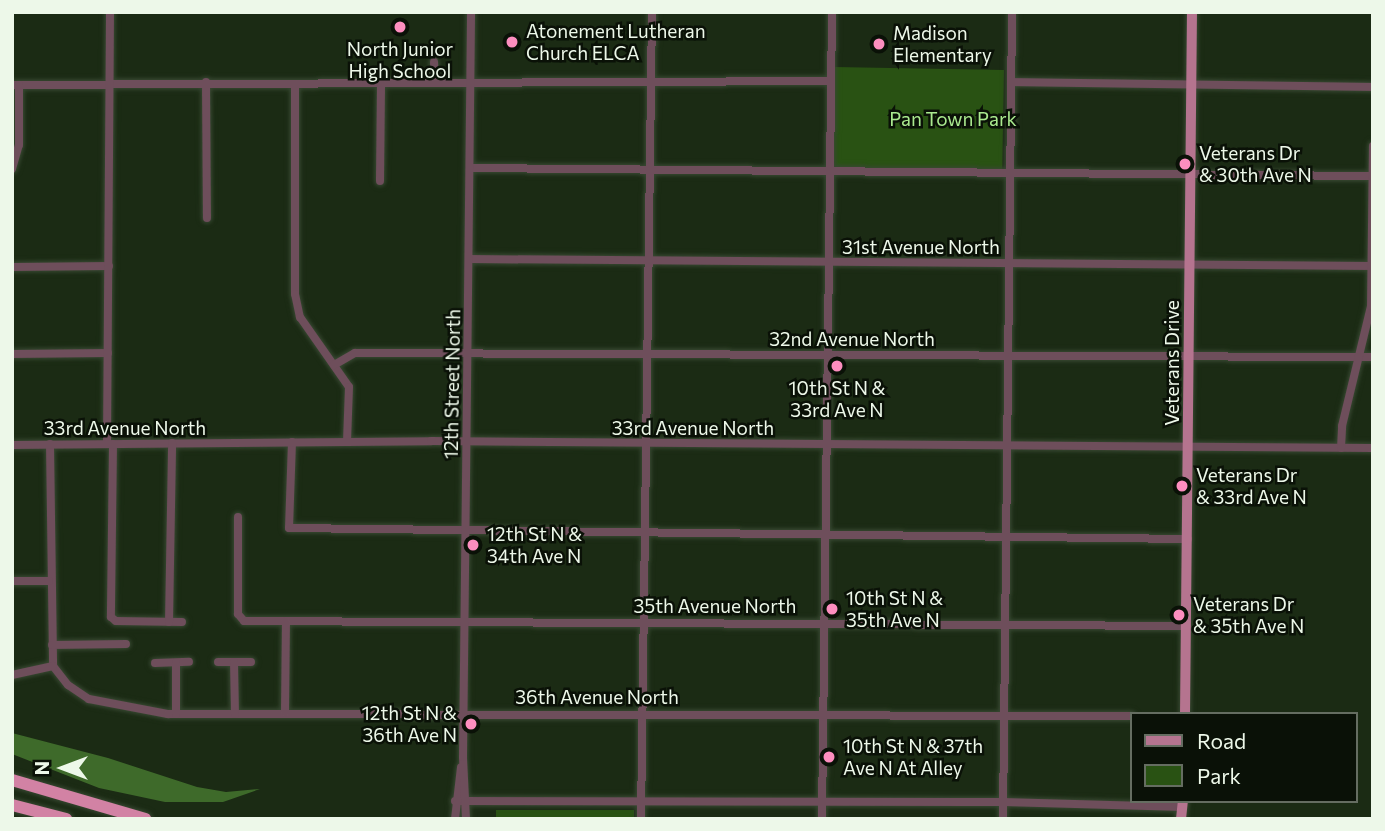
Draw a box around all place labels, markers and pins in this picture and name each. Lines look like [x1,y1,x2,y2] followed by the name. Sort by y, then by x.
[392,19,408,35] marker: North Junior High School
[526,20,706,64] place label: Atonement Lutheran Church ELCA
[893,22,992,66] place label: Madison Elementary
[504,34,520,50] marker: Atonement Lutheran Church ELCA
[871,36,887,52] marker: Madison Elementary
[347,38,453,82] place label: North Junior High School
[1199,142,1312,186] place label: Veterans Dr & 30th Ave N
[1177,156,1193,172] marker: Veterans Dr & 30th Ave N
[829,358,845,374] marker: 10th St N & 33rd Ave N
[788,377,886,421] place label: 10th St N & 33rd Ave N
[1196,464,1307,508] place label: Veterans Dr & 33rd Ave N
[1174,478,1190,494] marker: Veterans Dr & 33rd Ave N
[487,523,582,567] place label: 12th St N & 34th Ave N
[465,537,481,553] marker: 12th St N & 34th Ave N
[846,587,943,631] place label: 10th St N & 35th Ave N
[1193,593,1304,637] place label: Veterans Dr & 35th Ave N
[824,601,840,617] marker: 10th St N & 35th Ave N
[1171,607,1187,623] marker: Veterans Dr & 35th Ave N
[362,702,457,746] place label: 12th St N & 36th Ave N
[463,716,479,732] marker: 12th St N & 36th Ave N
[843,735,983,779] place label: 10th St N & 37th Ave N At Alley
[821,749,837,765] marker: 10th St N & 37th Ave N At Alley

